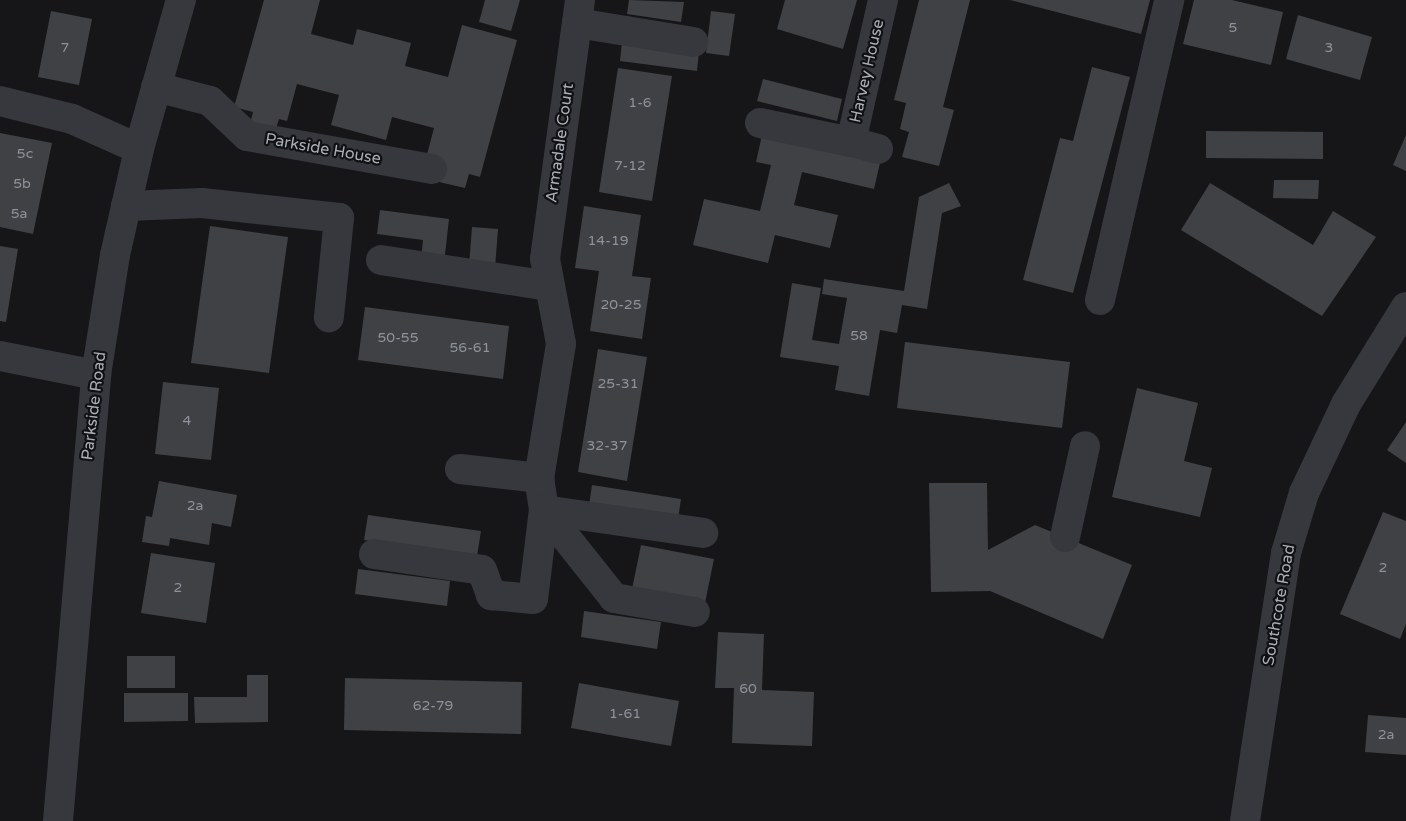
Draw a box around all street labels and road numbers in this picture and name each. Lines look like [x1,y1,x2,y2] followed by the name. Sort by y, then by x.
[846,18,888,124] street label: Harvey House
[542,82,578,204] street label: Armadale Court
[264,129,382,169] street label: Parkside House
[78,351,110,461] street label: Parkside Road
[1259,543,1299,667] street label: Southcote Road

